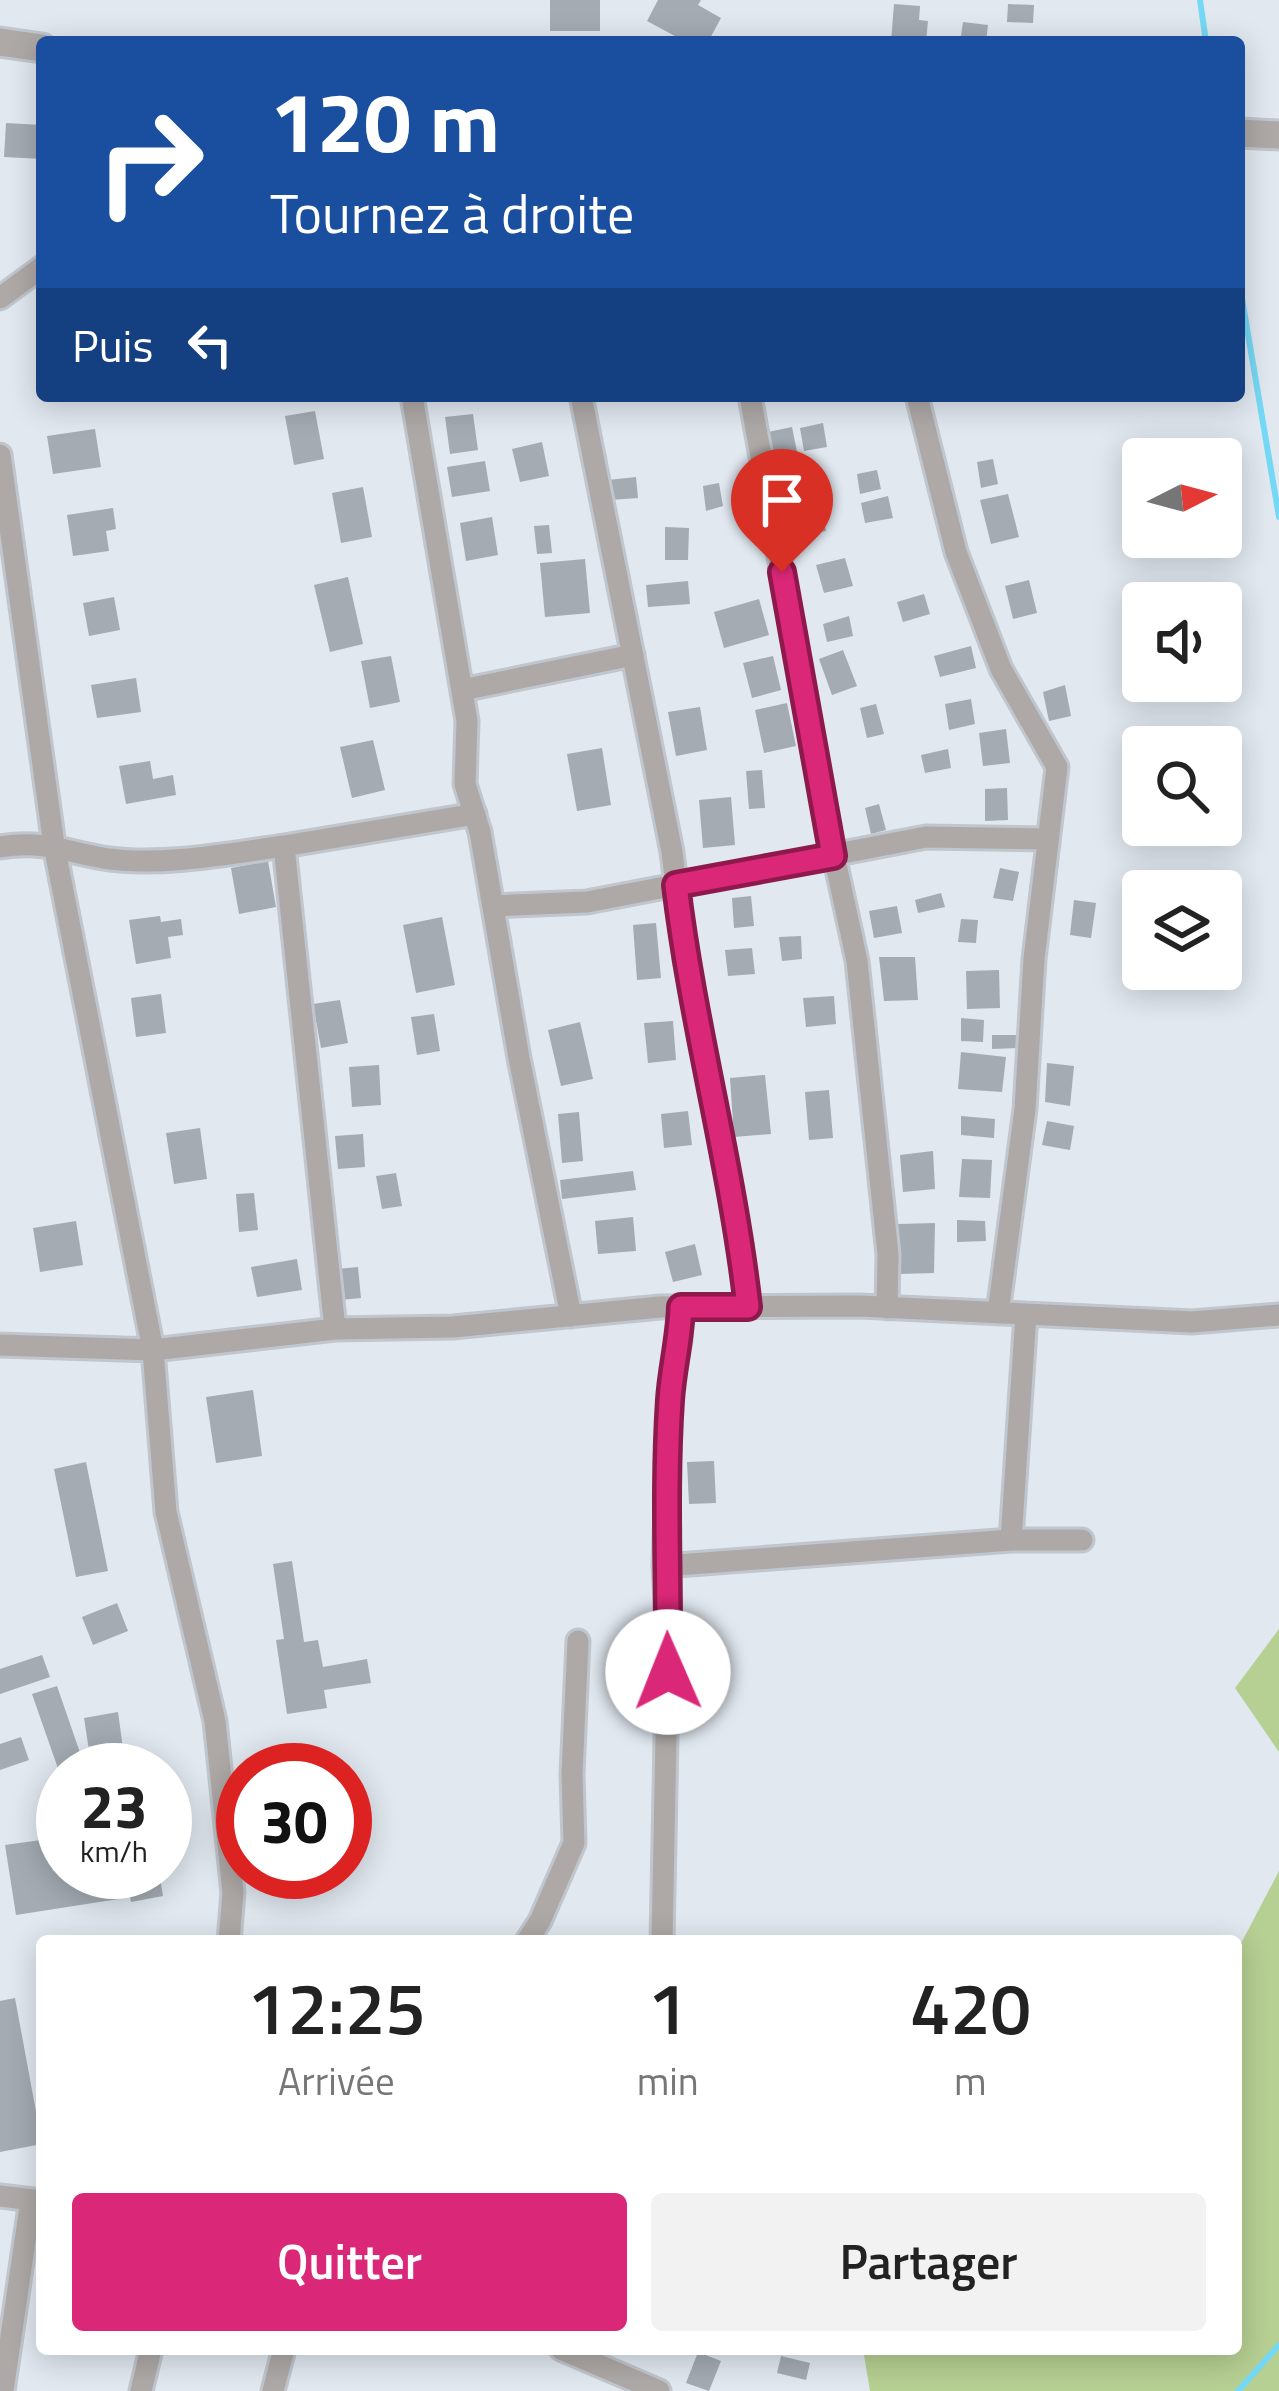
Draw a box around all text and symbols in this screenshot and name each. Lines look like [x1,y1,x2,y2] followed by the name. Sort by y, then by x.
[270,57,500,185] text: 120 m
[72,84,228,240] icon: right
[270,172,634,254] text: Tournez à droite
[72,311,153,379] text: Puis
[177,312,243,378] icon: left
[1122,438,1242,558] north arrow
[1122,438,1242,990] map controls
[731,449,833,572] pin
[749,467,815,533] icon: arrive
[1122,582,1242,702] button: sound
[1122,726,1242,846] button: search
[1122,870,1242,990] button: layers
[605,1609,731,1735] position arrow
[216,1743,372,1899] speed limit sign: 30
[80,1760,148,1851] text: 23
[80,1828,148,1874] text: km/h
[247,1952,426,2062] text: 12:25
[648,1952,688,2062] text: 1
[910,1952,1031,2062] text: 420
[278,2051,395,2110] text: Arrivée
[637,2051,699,2110] text: min
[954,2051,987,2110] text: m
[72,2193,627,2331] button: Quitter
[651,2193,1206,2331] button: Partager

